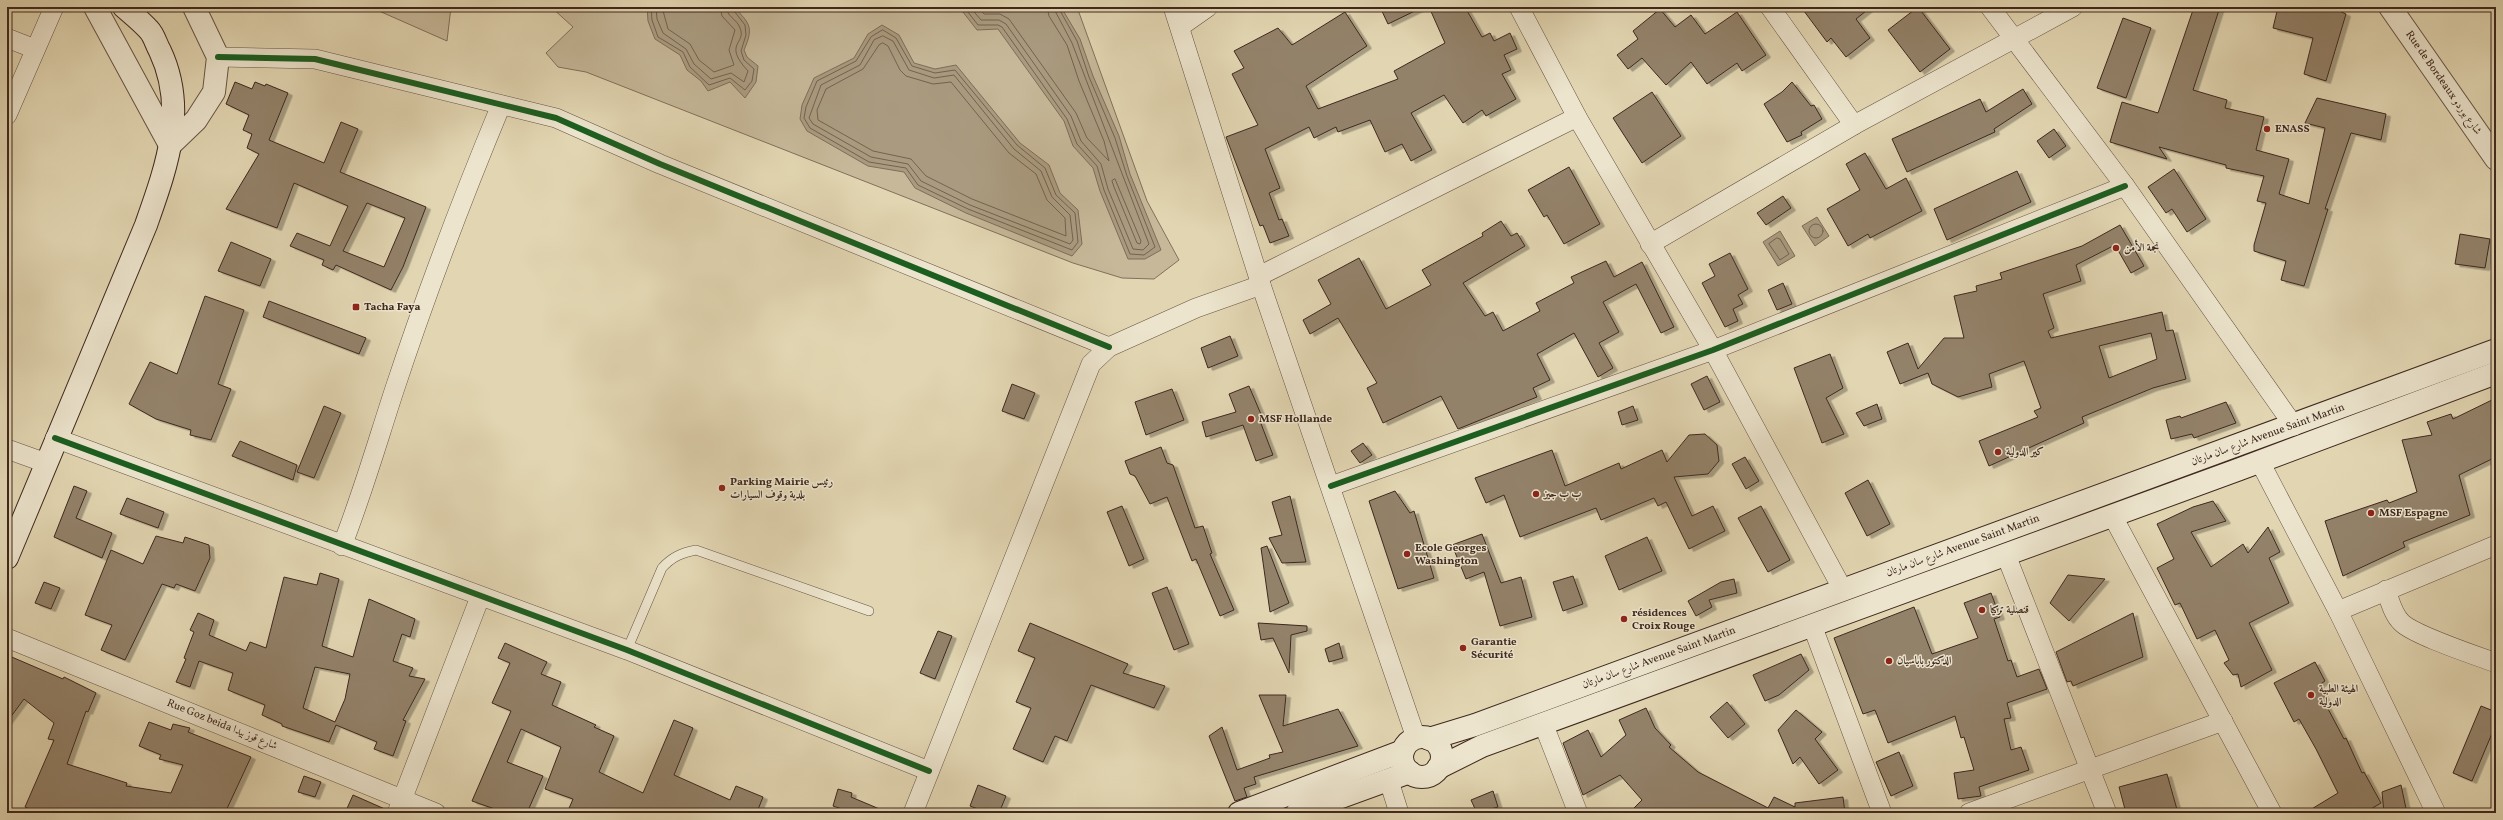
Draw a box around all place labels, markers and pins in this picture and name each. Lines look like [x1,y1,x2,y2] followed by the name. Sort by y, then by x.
[2275,122,2310,137] place label: ENASS
[2262,124,2272,134] marker: ENASS
[2124,239,2159,256] place label: نجمة الأمن
[2111,243,2121,253] marker: نجمة الأمن
[364,300,420,315] place label: Tacha Faya
[351,302,361,312] marker: Tacha Faya
[1259,412,1333,427] place label: MSF Hollande
[1246,414,1256,424] marker: MSF Hollande
[2006,445,2044,460] place label: كير الدولية
[1993,447,2003,457] marker: كير الدولية
[730,475,834,503] place label: Parking Mairie رئيس بلدية وقوف السيارات
[717,483,727,493] marker: Parking Mairie رئيس بلدية وقوف السيارات
[1542,487,1581,502] place label: ب ب جيز
[1531,489,1541,499] marker: ب ب جيز
[2379,506,2448,521] place label: MSF Espagne
[2366,508,2376,518] marker: MSF Espagne
[1415,541,1486,569] place label: Ecole Georges Washington
[1402,549,1412,559] marker: Ecole Georges Washington
[1990,603,2029,618] place label: قنصلية تركيا
[1977,605,1987,615] marker: قنصلية تركيا
[1632,606,1695,634] place label: résidences Croix Rouge
[1619,614,1629,624] marker: résidences Croix Rouge
[1471,635,1517,663] place label: Garantie Sécurité
[1458,643,1468,653] marker: Garantie Sécurité
[1897,654,1951,669] place label: الدكتور باباسيان
[1884,656,1894,666] marker: الدكتور باباسيان
[2319,682,2358,710] place label: الهيئة الطبية الدولية
[2306,690,2316,700] marker: الهيئة الطبية الدولية

